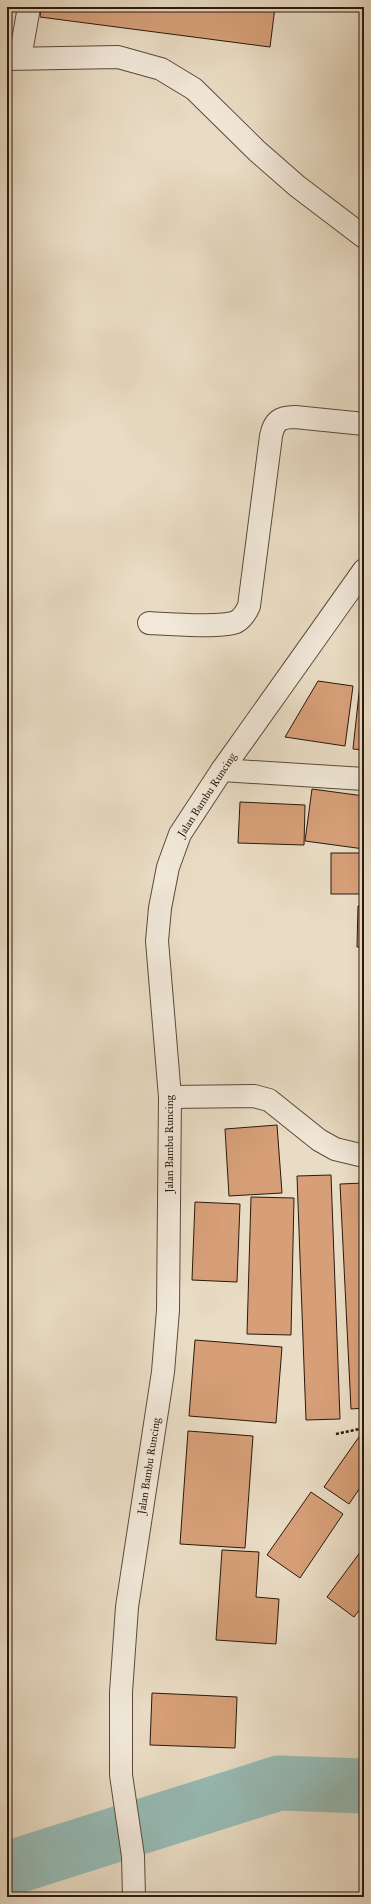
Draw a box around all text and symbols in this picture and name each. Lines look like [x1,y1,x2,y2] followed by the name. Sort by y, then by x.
[174,750,240,841] street label: Jalan Bambu Runcing
[163,1094,177,1194] street label: Jalan Bambu Runcing
[135,1416,164,1516] street label: Jalan Bambu Runcing

